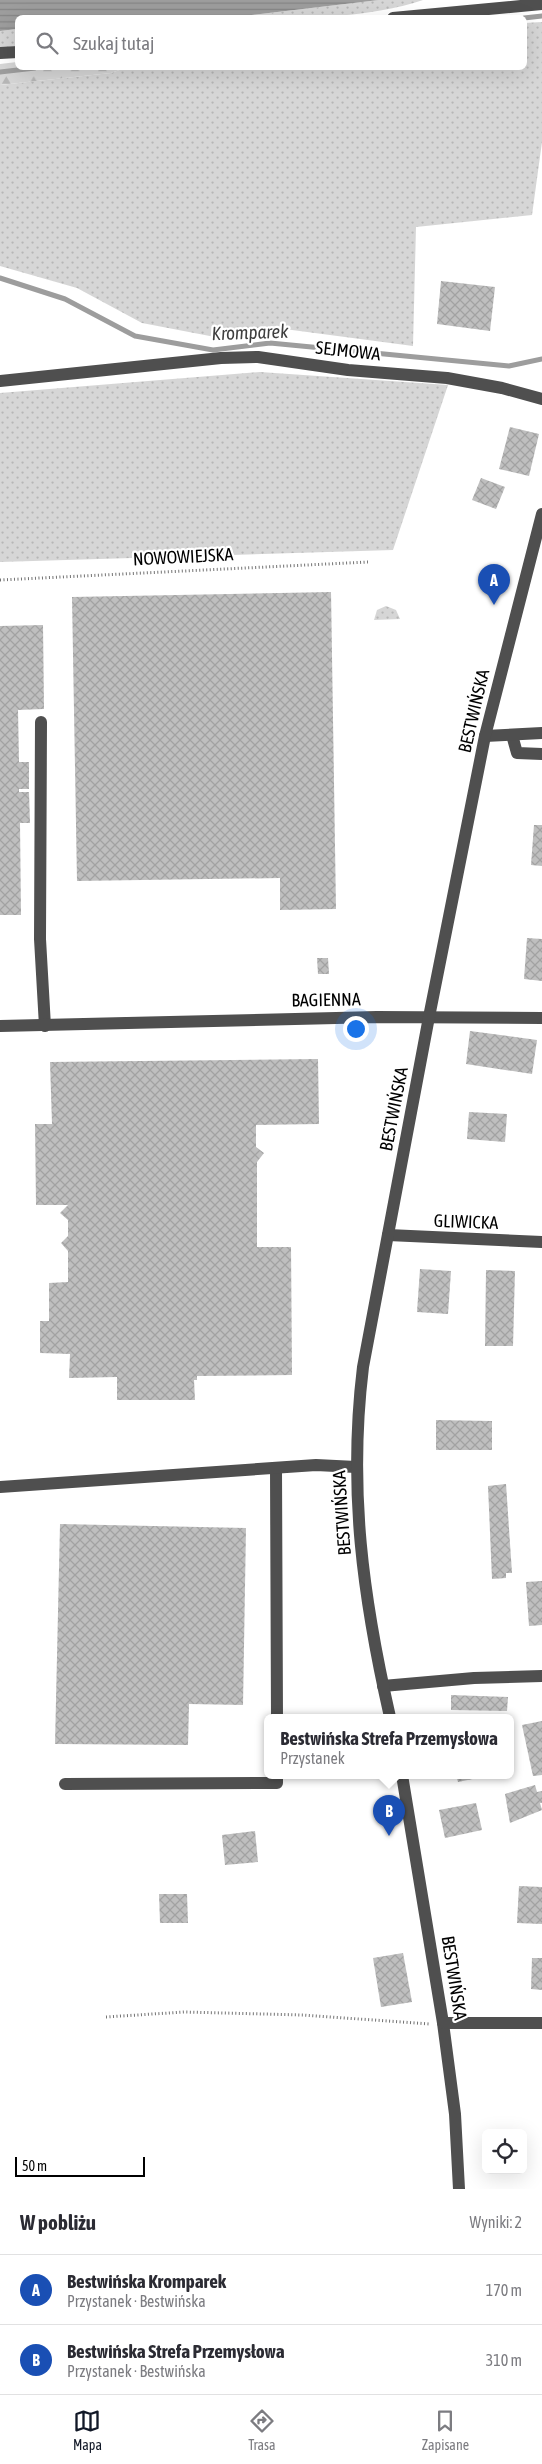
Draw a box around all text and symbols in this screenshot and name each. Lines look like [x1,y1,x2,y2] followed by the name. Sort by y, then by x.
[15,15,527,70] search box
[33,29,61,57] icon: search
[73,32,155,54] text: Szukaj tutaj
[211,320,289,344] water label: Kromparek
[315,337,382,364] street label: SEJMOWA
[132,543,234,570] street label: NOWOWIEJSKA
[478,564,510,605] pin: A
[454,667,493,755] street label: BESTWIŃSKA
[291,988,361,1011] street label: BAGIENNA
[343,1016,369,1042] your location
[375,1065,412,1153] street label: BESTWIŃSKA
[433,1210,499,1233] street label: GLIWICKA
[328,1470,355,1556] street label: BESTWIŃSKA
[264,1714,514,1779] popup
[280,1727,498,1749] text: Bestwińska Strefa Przemysłowa
[280,1749,345,1767] text: Przystanek
[373,1795,405,1836] pin: B
[437,1934,472,2022] street label: BESTWIŃSKA
[482,2129,527,2174] map controls
[482,2129,527,2174] button: locate
[15,2154,145,2177] scale bar
[22,2158,47,2174] text: 50 m
[20,2210,96,2234] text: W pobliżu
[470,2213,522,2231] text: Wyniki: 2
[67,2270,226,2292] text: Bestwińska Kromparek
[32,2281,40,2299] text: A
[486,2281,522,2299] text: 170 m
[67,2292,206,2310] text: Przystanek · Bestwińska
[67,2340,285,2362] text: Bestwińska Strefa Przemysłowa
[32,2351,40,2369] text: B
[486,2351,522,2369] text: 310 m
[67,2362,206,2380] text: Przystanek · Bestwińska
[73,2407,102,2453] tab: Mapa
[248,2407,276,2453] tab: Trasa
[422,2407,469,2453] tab: Zapisane

